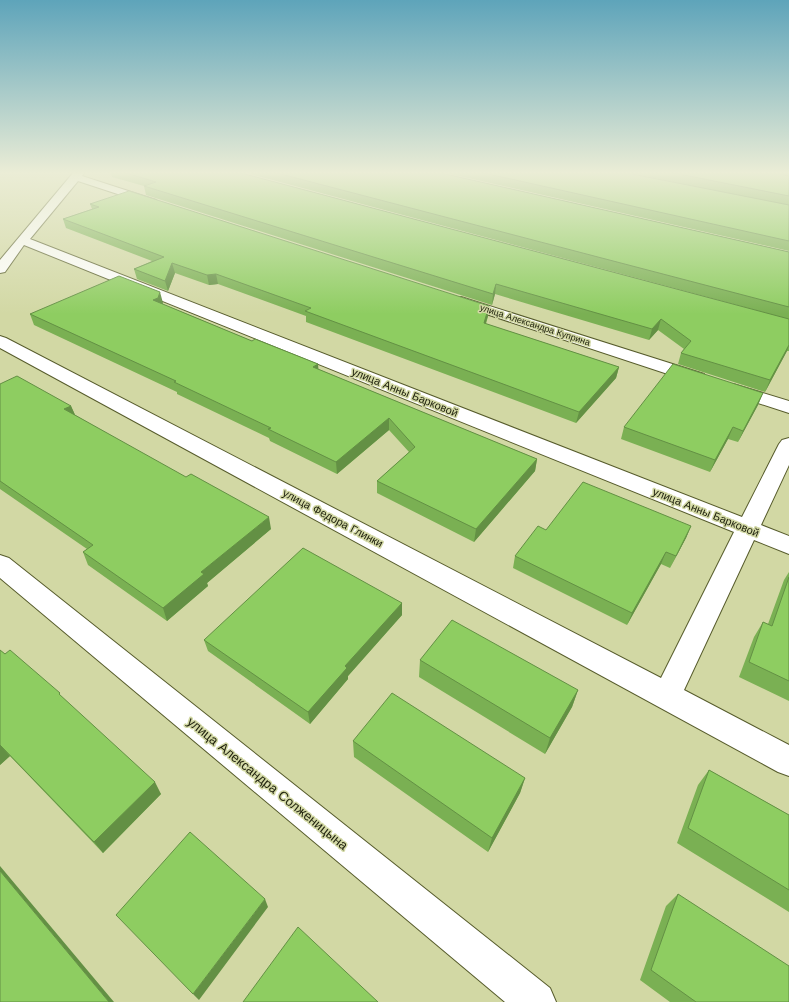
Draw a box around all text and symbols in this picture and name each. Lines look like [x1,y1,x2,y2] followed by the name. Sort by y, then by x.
[479,302,591,348] street label: улица Александра Куприна
[350,365,460,420] street label: улица Анны Барковой
[651,485,761,540] street label: улица Анны Барковой
[280,486,385,550] street label: улица Федора Глинки
[184,714,352,853] street label: улица Александра Солженицына

